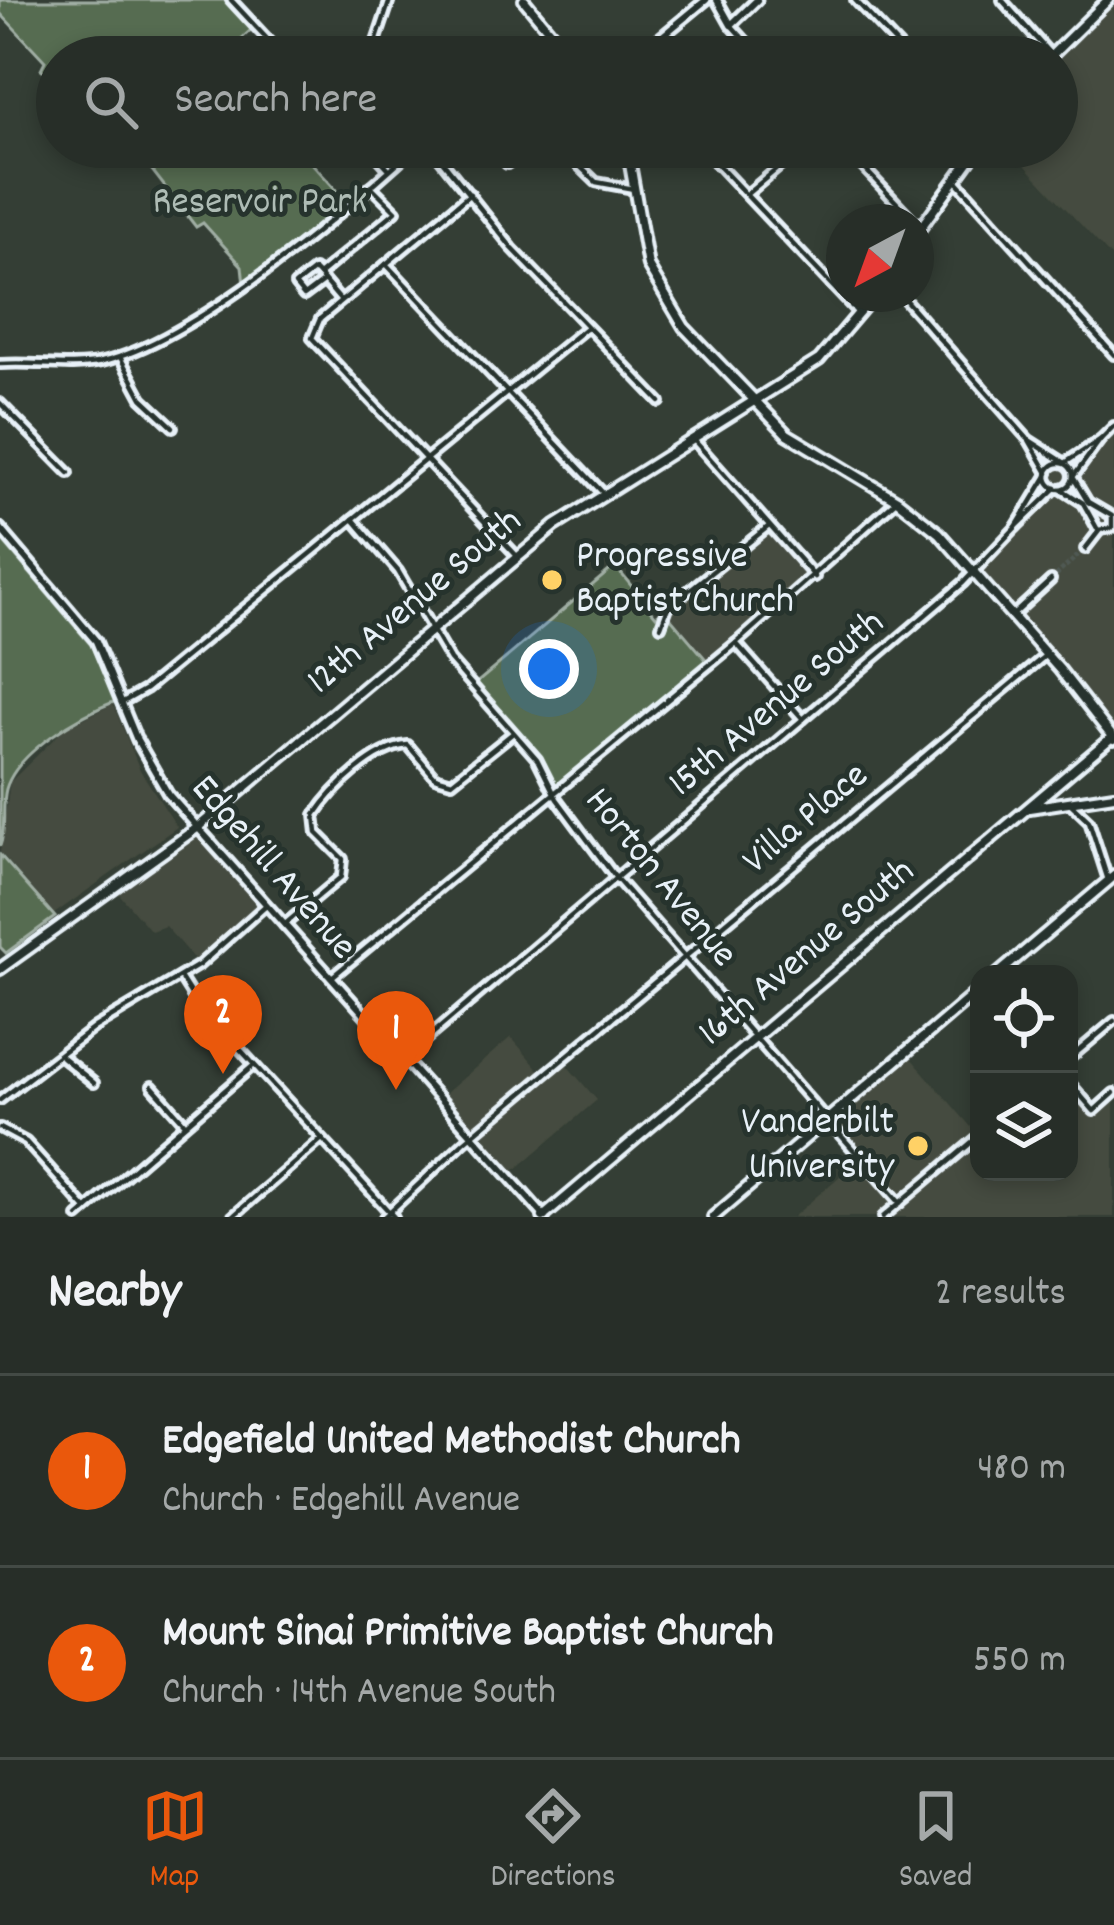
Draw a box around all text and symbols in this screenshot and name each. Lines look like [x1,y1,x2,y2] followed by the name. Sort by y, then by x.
[36,36,1078,168] search box
[78,69,144,135] icon: search
[174,70,377,134] text: Search here
[153,177,367,232] park label: Reservoir Park
[826,204,934,312] north arrow
[296,496,536,710] street label: 12th Avenue South
[576,531,794,631] place label: Progressive Baptist Church
[539,567,565,593] marker: Progressive Baptist Church
[658,598,898,812] street label: 15th Avenue South
[519,639,579,699] your location
[732,751,882,889] street label: Villa Place
[176,764,368,974] street label: Edgehill Avenue
[569,777,749,981] street label: Horton Avenue
[688,847,928,1061] street label: 16th Avenue South
[970,965,1078,1181] map controls
[970,965,1078,1073] button: locate
[184,975,262,1074] pin: 2
[357,991,435,1090] pin: 1
[970,1073,1078,1181] button: layers
[741,1097,895,1197] place label: Vanderbilt University
[905,1133,931,1159] marker: Vanderbilt University
[48,1259,181,1331] text: Nearby
[935,1268,1066,1323] text: 2 results
[162,1411,741,1475] text: Edgefield United Methodist Church
[83,1443,91,1498] text: 1
[977,1443,1066,1498] text: 480 m
[162,1475,520,1530] text: Church · Edgehill Avenue
[162,1603,774,1667] text: Mount Sinai Primitive Baptist Church
[78,1635,96,1690] text: 2
[973,1635,1066,1690] text: 550 m
[162,1667,556,1722] text: Church · 14th Avenue South
[142,1783,208,1902] tab: Map
[491,1783,616,1902] tab: Directions
[899,1783,972,1902] tab: Saved

